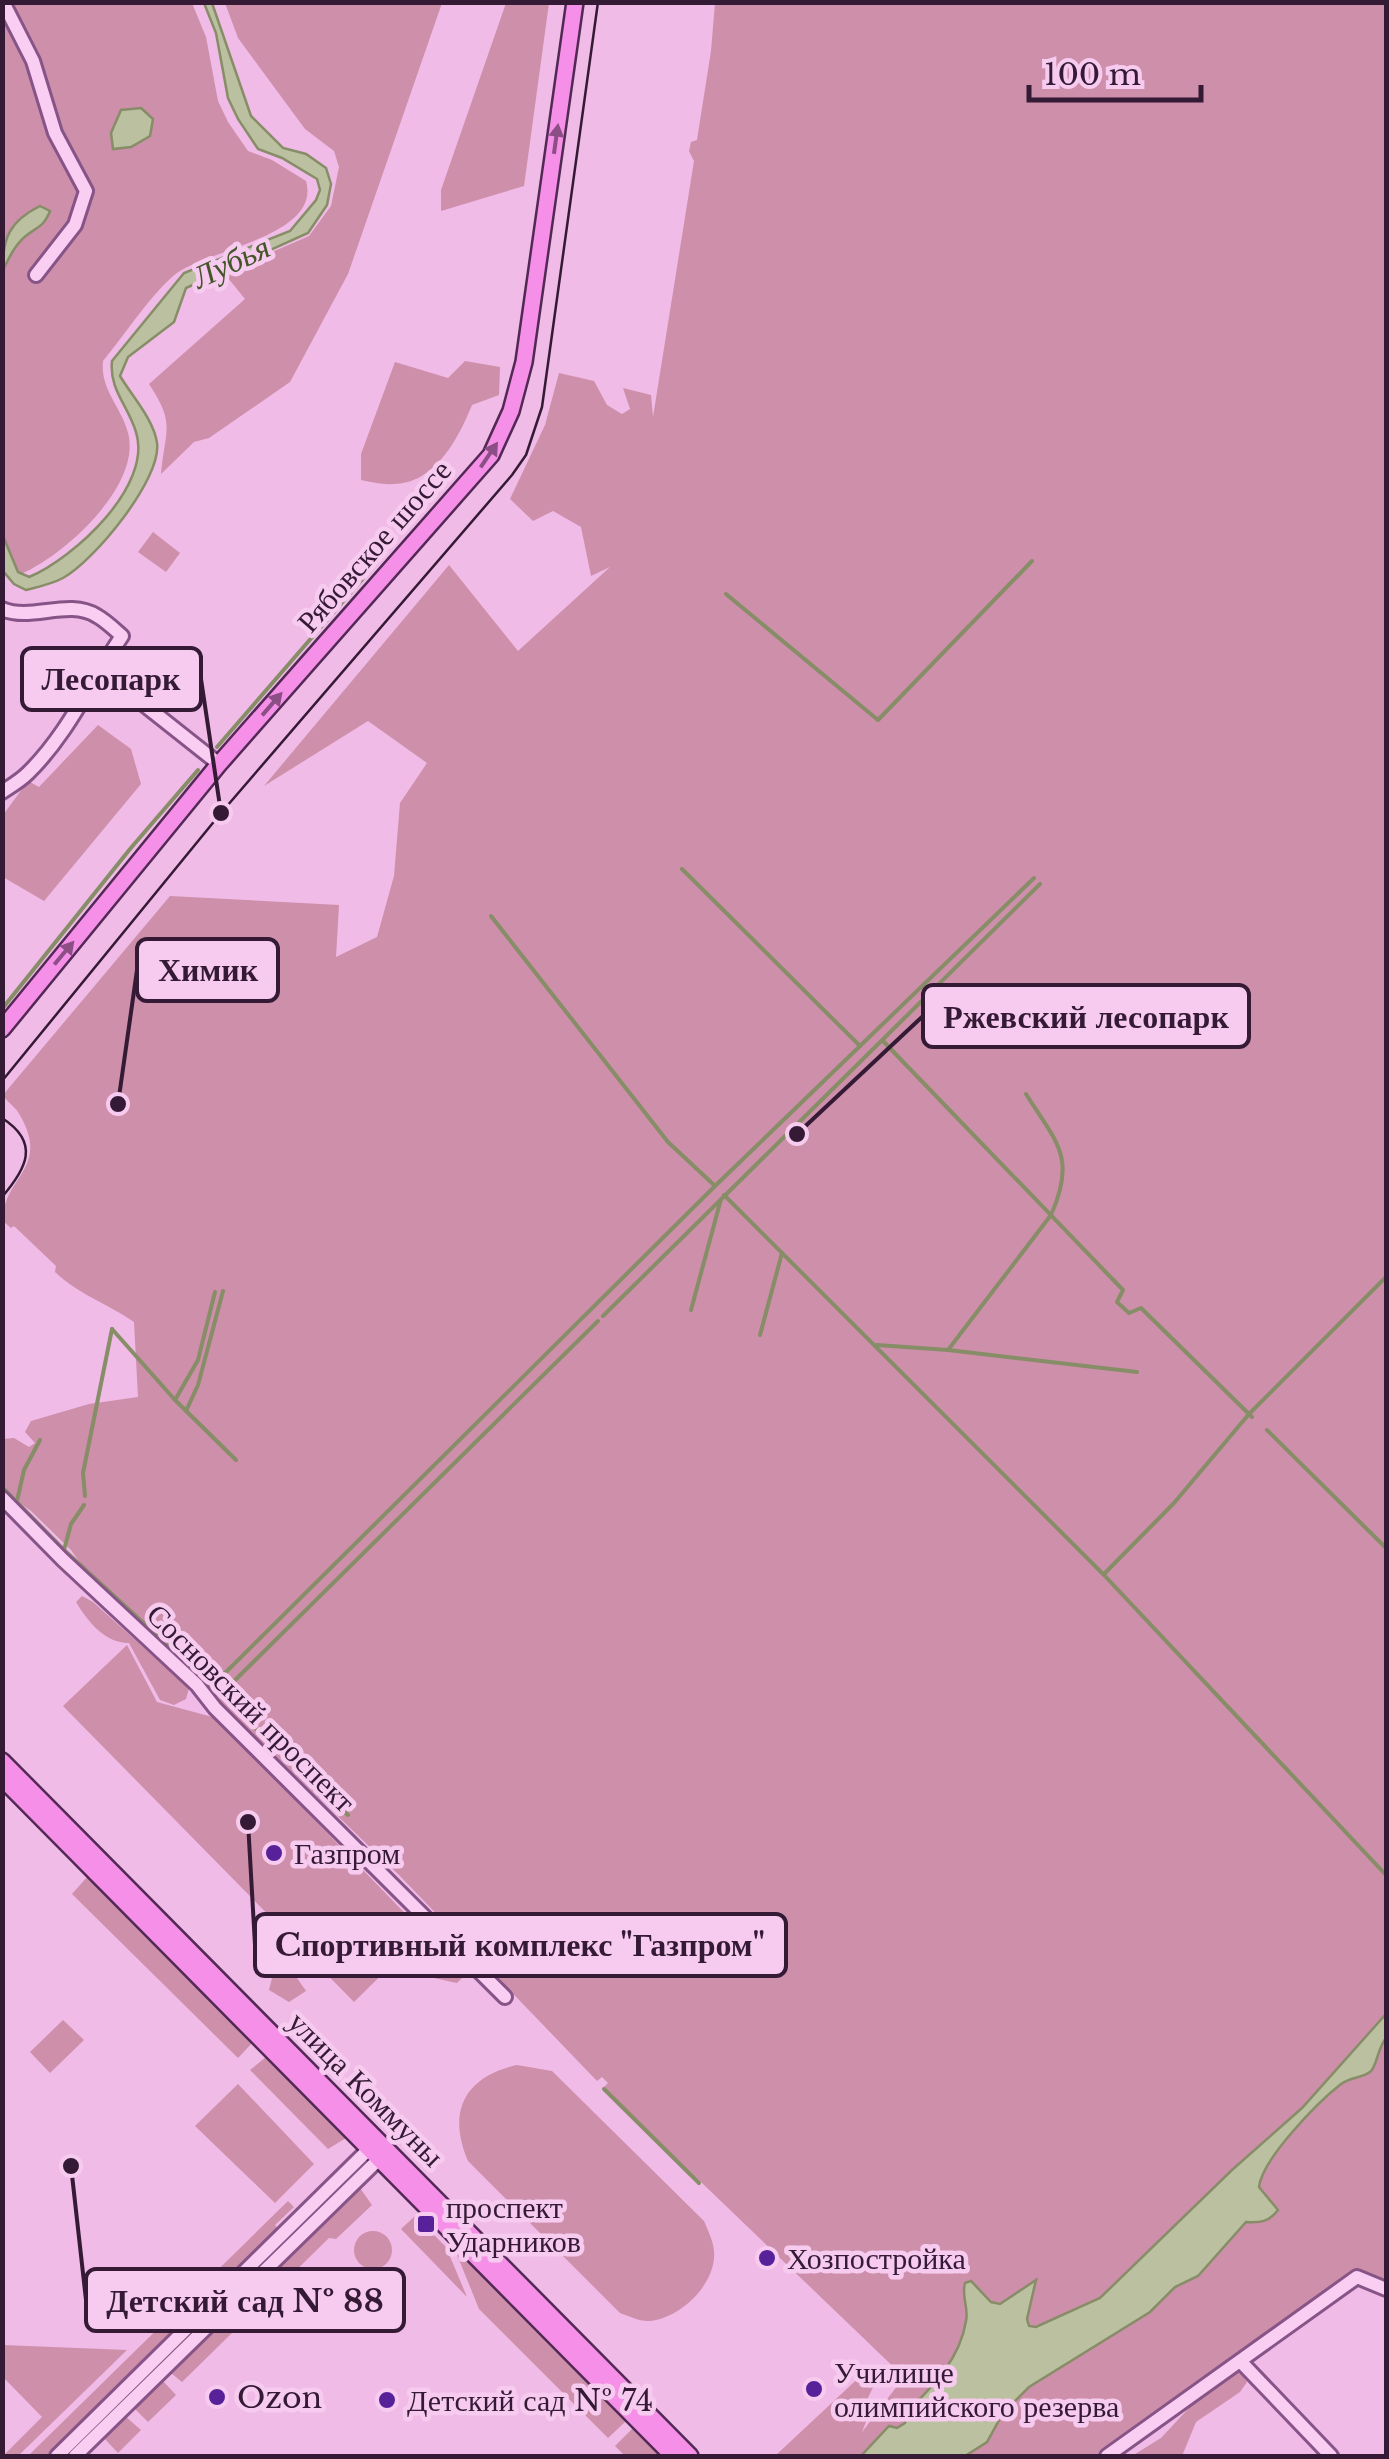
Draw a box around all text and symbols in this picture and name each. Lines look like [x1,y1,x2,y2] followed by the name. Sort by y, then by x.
[1029,40,1202,102] scale bar
[1044,56,1141,93] text: 100 m
[548,123,564,155] one-way arrow
[185,227,276,298] water label: Лубья
[479,441,498,468] one-way arrow
[289,452,459,640] street label: Рябовское шоссе
[22,648,201,710] callout: Лесопарк
[41,659,181,699] text: Лесопарк
[261,692,283,717] one-way arrow
[137,939,278,1001] callout: Химик
[52,940,74,965] one-way arrow
[158,950,259,990] text: Химик
[923,985,1249,1047] callout: Ржевский лесопарк
[943,997,1229,1037] text: Ржевский лесопарк
[139,1596,363,1820] street label: Сосновский проспект
[294,1835,400,1872] place label: Газпром
[263,1842,285,1864] marker: Газпром
[255,1914,786,1976] callout: Cпортивный комплекс "Газпром"
[275,1925,765,1965] text: Cпортивный комплекс "Газпром"
[281,2004,451,2174] street label: улица Коммуны
[446,2189,581,2260] place label: проспект Ударников
[415,2213,437,2235] marker: проспект Ударников
[787,2240,966,2277] place label: Хозпостройка
[756,2247,778,2269] marker: Хозпостройка
[86,2269,404,2331] callout: Детский сад № 88
[106,2281,384,2321] text: Детский сад № 88
[834,2354,1119,2425] place label: Училище олимпийского резерва
[803,2378,825,2400] marker: Училище олимпийского резерва
[237,2379,322,2416] place label: Ozon
[407,2382,653,2419] place label: Детский сад № 74
[206,2386,228,2408] marker: Ozon
[376,2389,398,2411] marker: Детский сад № 74

